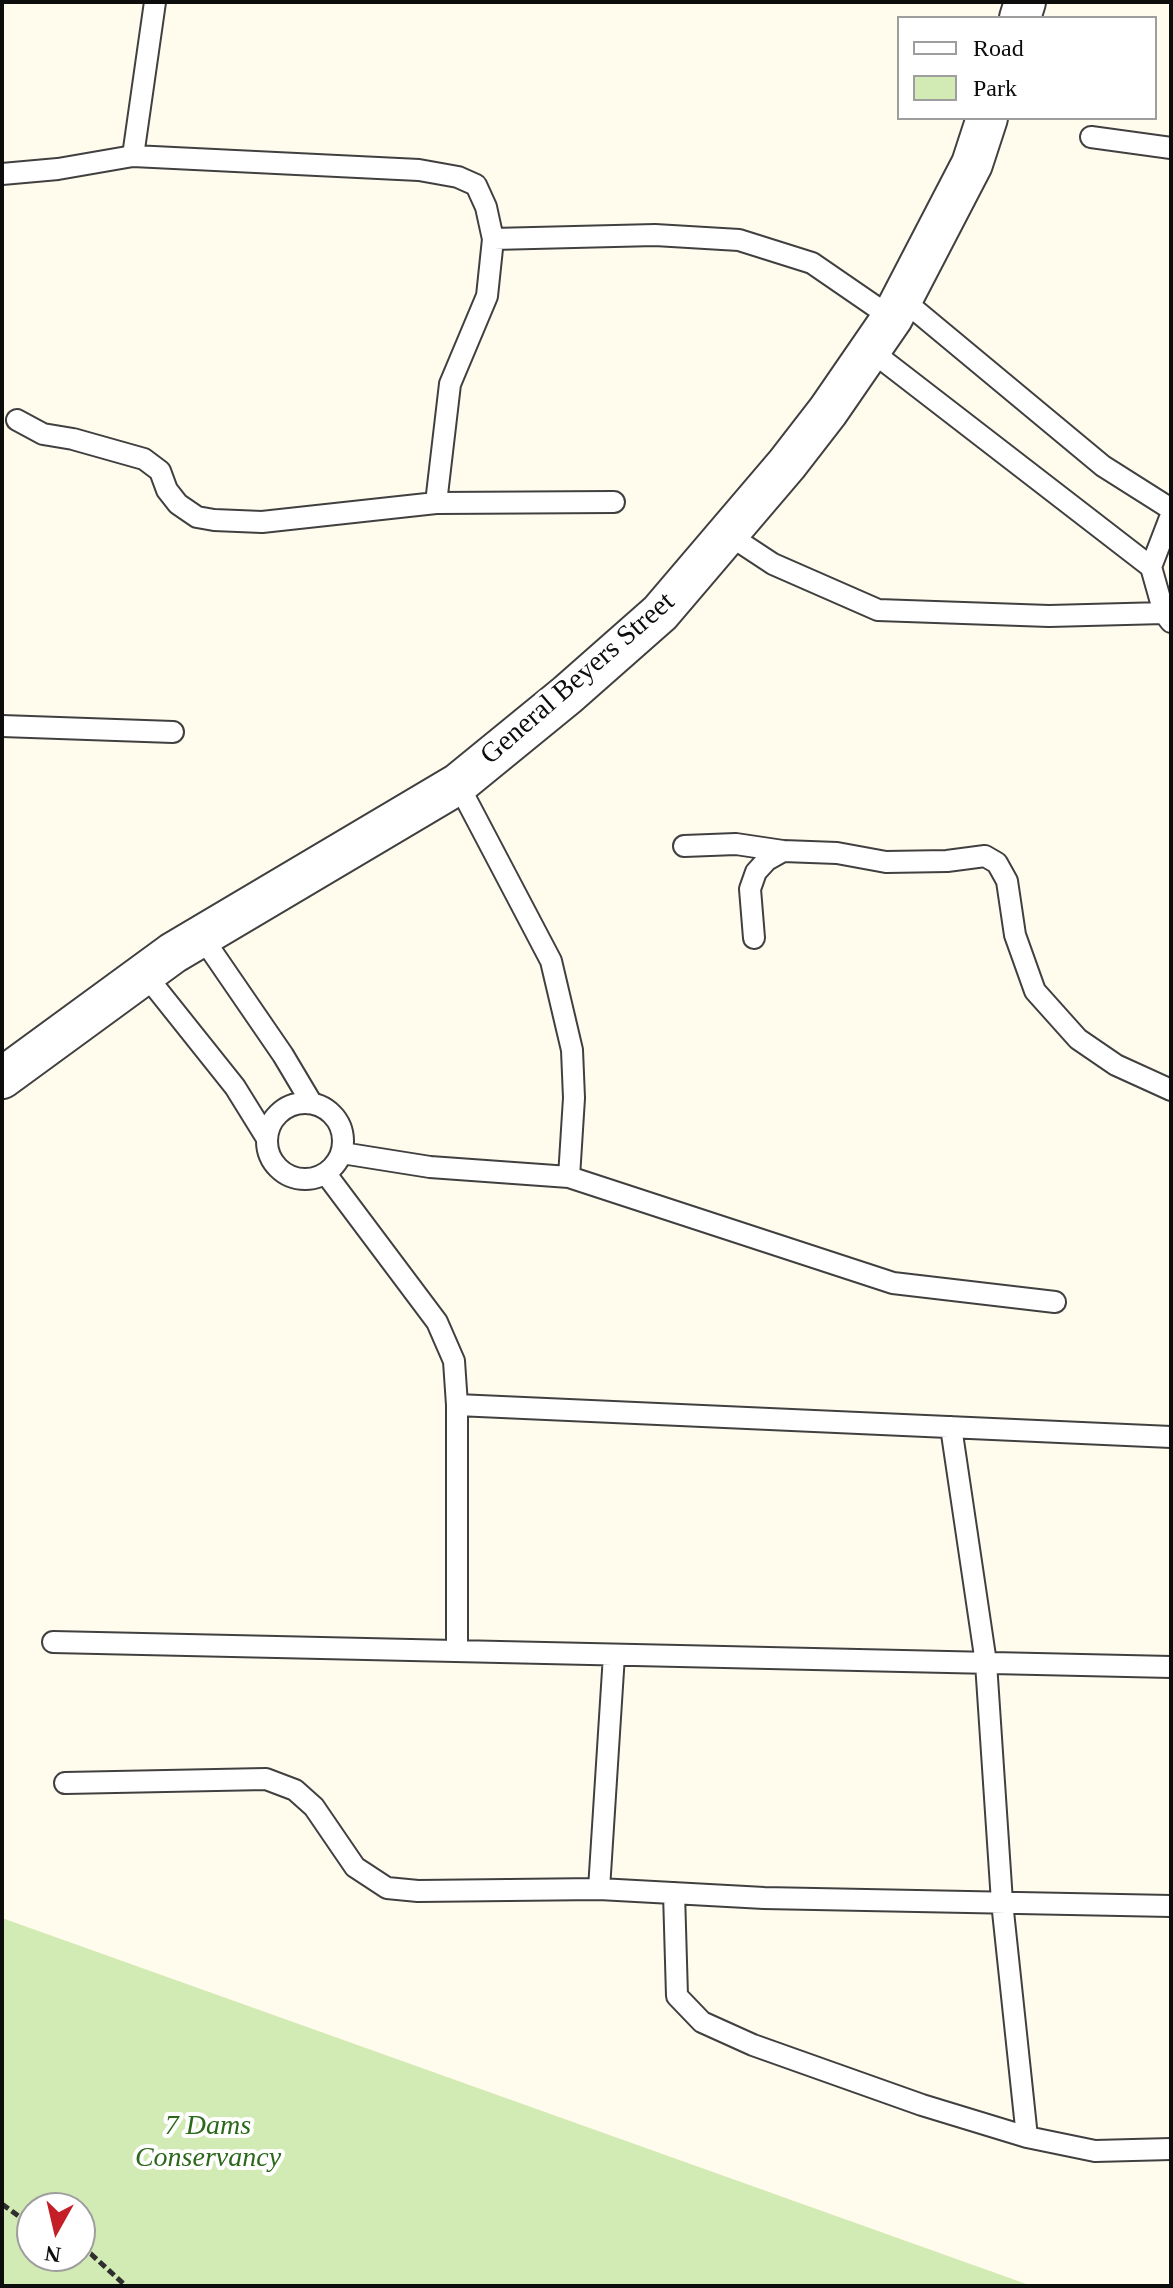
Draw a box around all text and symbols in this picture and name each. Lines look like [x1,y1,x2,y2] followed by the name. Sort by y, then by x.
[897,16,1157,120] legend
[973,35,1024,61] text: Road
[973,75,1017,101] text: Park
[474,586,682,772] street label: General Beyers Street
[135,2110,281,2176] park label: 7 Dams Conservancy
[16,2192,96,2272] north arrow
[43,2241,62,2268] text: N

